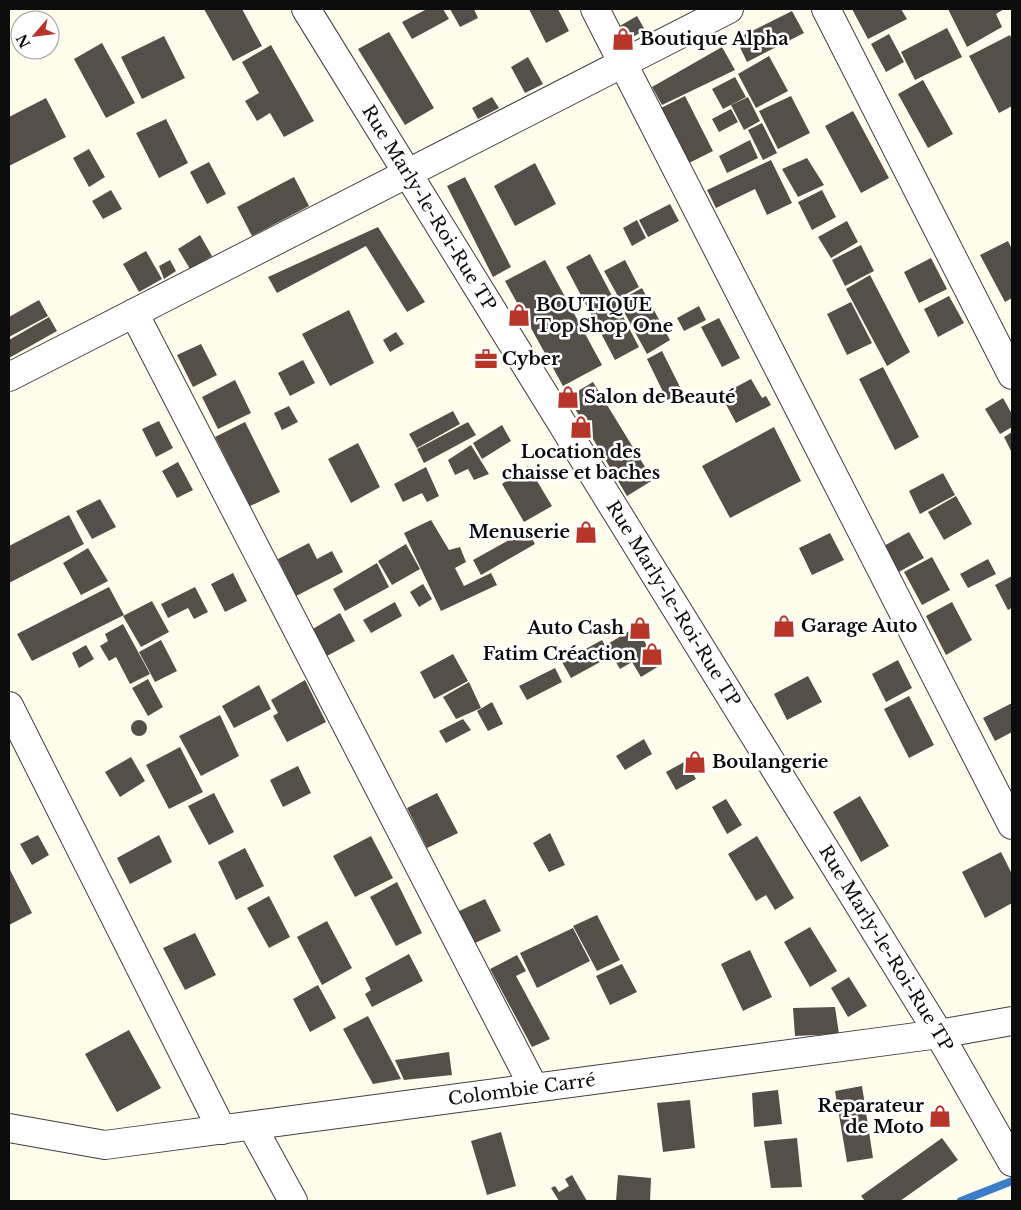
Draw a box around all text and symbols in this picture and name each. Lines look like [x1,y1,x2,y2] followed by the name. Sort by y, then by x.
[10,10,60,60] north arrow
[610,26,636,52] shop icon: Boutique Alpha
[640,28,789,50] place label: Boutique Alpha
[12,31,35,51] text: N
[357,101,501,315] street label: Rue Marly-le-Roi-Rue TP
[536,294,673,337] place label: BOUTIQUE Top Shop One
[506,302,532,328] shop icon: BOUTIQUE Top Shop One
[473,346,499,372] office icon: Cyber
[502,348,560,370] place label: Cyber
[555,384,581,410] shop icon: Salon de Beauté
[584,386,736,408] place label: Salon de Beauté
[568,414,594,440] shop icon: Location des chaisse et baches
[502,441,660,484] place label: Location des chaisse et baches
[601,497,745,711] street label: Rue Marly-le-Roi-Rue TP
[573,519,599,545] shop icon: Menuserie
[468,521,570,543] place label: Menuserie
[771,613,797,639] shop icon: Garage Auto
[627,615,653,641] shop icon: Auto Cash
[801,615,918,637] place label: Garage Auto
[526,617,624,639] place label: Auto Cash
[639,641,665,667] shop icon: Fatim Créaction
[483,643,636,665] place label: Fatim Créaction
[682,749,708,775] shop icon: Boulangerie
[712,751,828,773] place label: Boulangerie
[814,841,958,1055] street label: Rue Marly-le-Roi-Rue TP
[447,1069,597,1110] street label: Colombie Carré
[818,1095,924,1138] place label: Reparateur de Moto
[927,1103,953,1129] shop icon: Reparateur de Moto

